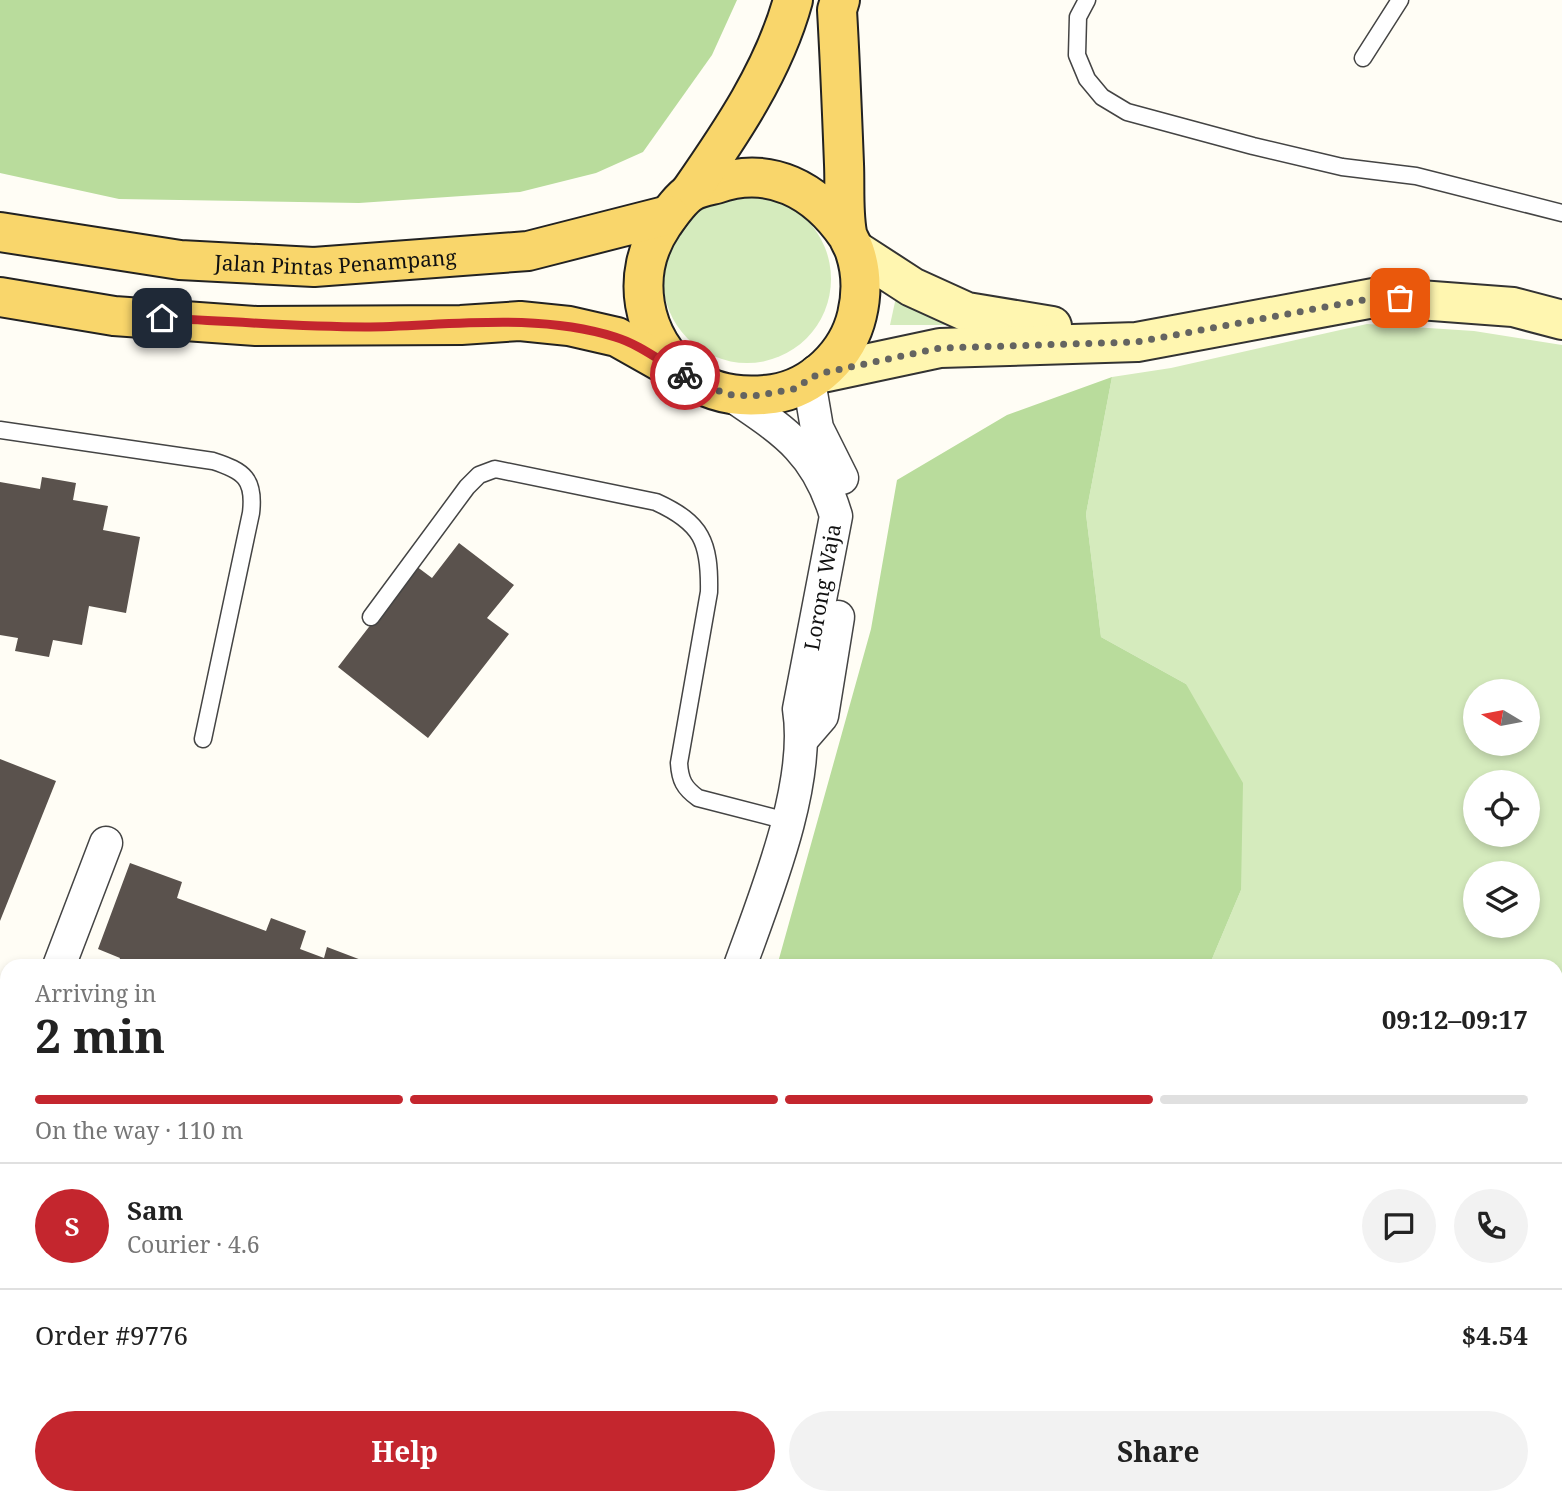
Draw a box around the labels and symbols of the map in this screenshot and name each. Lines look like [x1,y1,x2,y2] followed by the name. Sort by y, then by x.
[213,242,458,281] street label: Jalan Pintas Penampang
[1370,268,1430,328] pin
[132,288,192,348] pin
[650,340,720,410] courier
[797,522,847,652] street label: Lorong Waja
[1463,679,1540,756] north arrow

